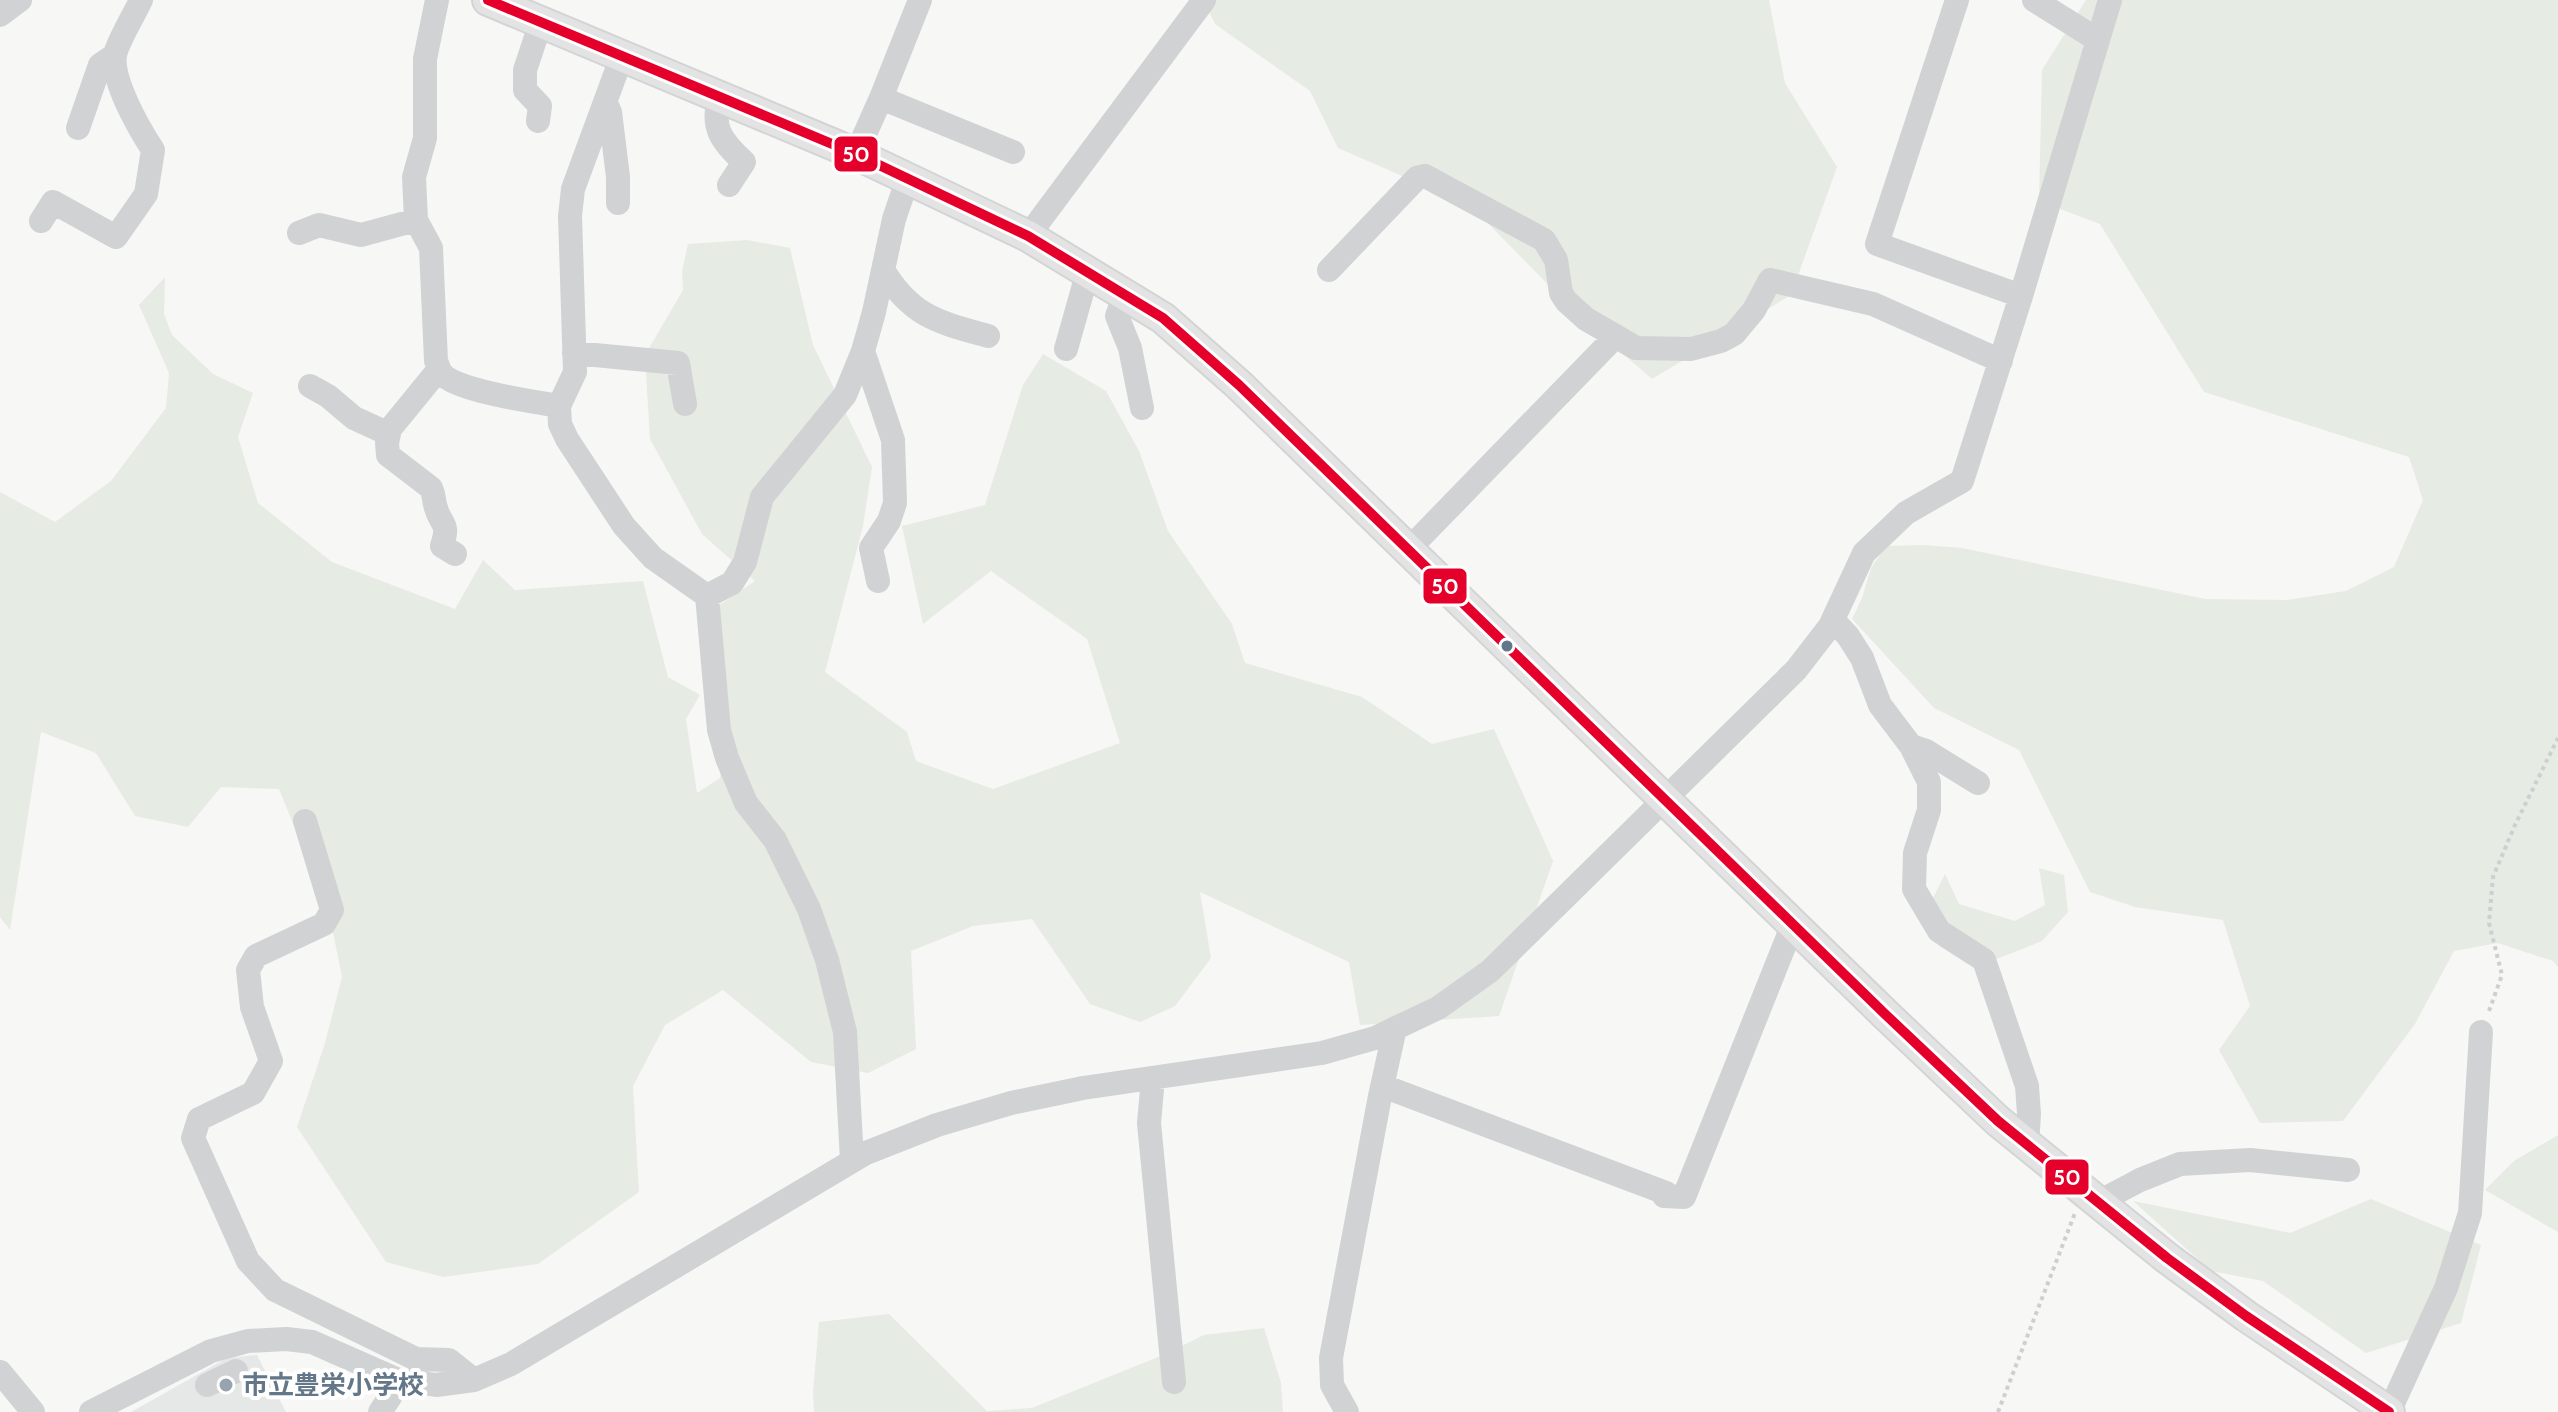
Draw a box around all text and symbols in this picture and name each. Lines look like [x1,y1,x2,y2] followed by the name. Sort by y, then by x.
[833,135,879,173] line badge: 50
[842,141,870,168] text: 50
[1422,567,1468,605] line badge: 50
[1431,573,1459,600] text: 50
[1499,638,1515,654] unlabelled marker
[2044,1158,2090,1196] line badge: 50
[2053,1164,2081,1191] text: 50
[242,1369,424,1401] place label: 市立豊栄小学校
[217,1376,235,1394] marker: 市立豊栄小学校

